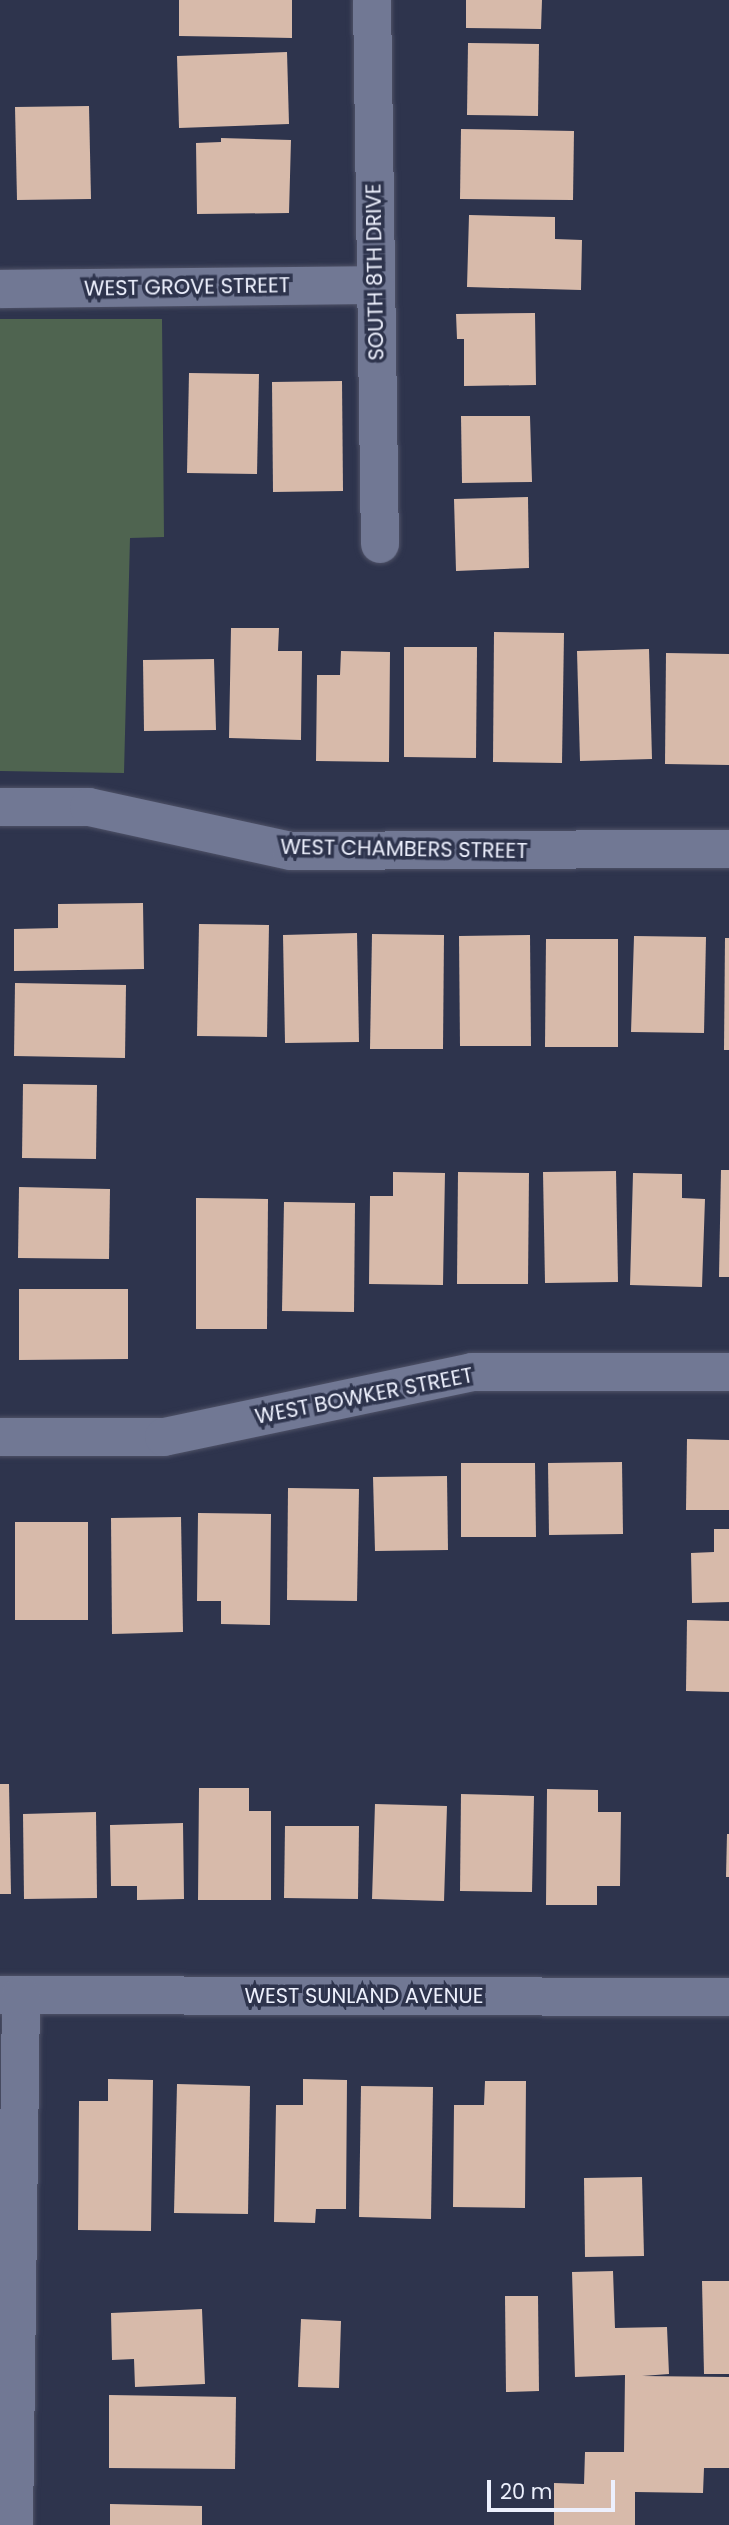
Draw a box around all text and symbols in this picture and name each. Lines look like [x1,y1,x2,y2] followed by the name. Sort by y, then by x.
[361,183,389,361] street label: SOUTH 8TH DRIVE
[84,273,290,301] street label: WEST GROVE STREET
[280,834,528,864] street label: WEST CHAMBERS STREET
[253,1362,475,1430] street label: WEST BOWKER STREET
[244,1983,484,2009] street label: WEST SUNLAND AVENUE
[491,2466,619,2510] scale bar
[500,2477,553,2506] text: 20 m

